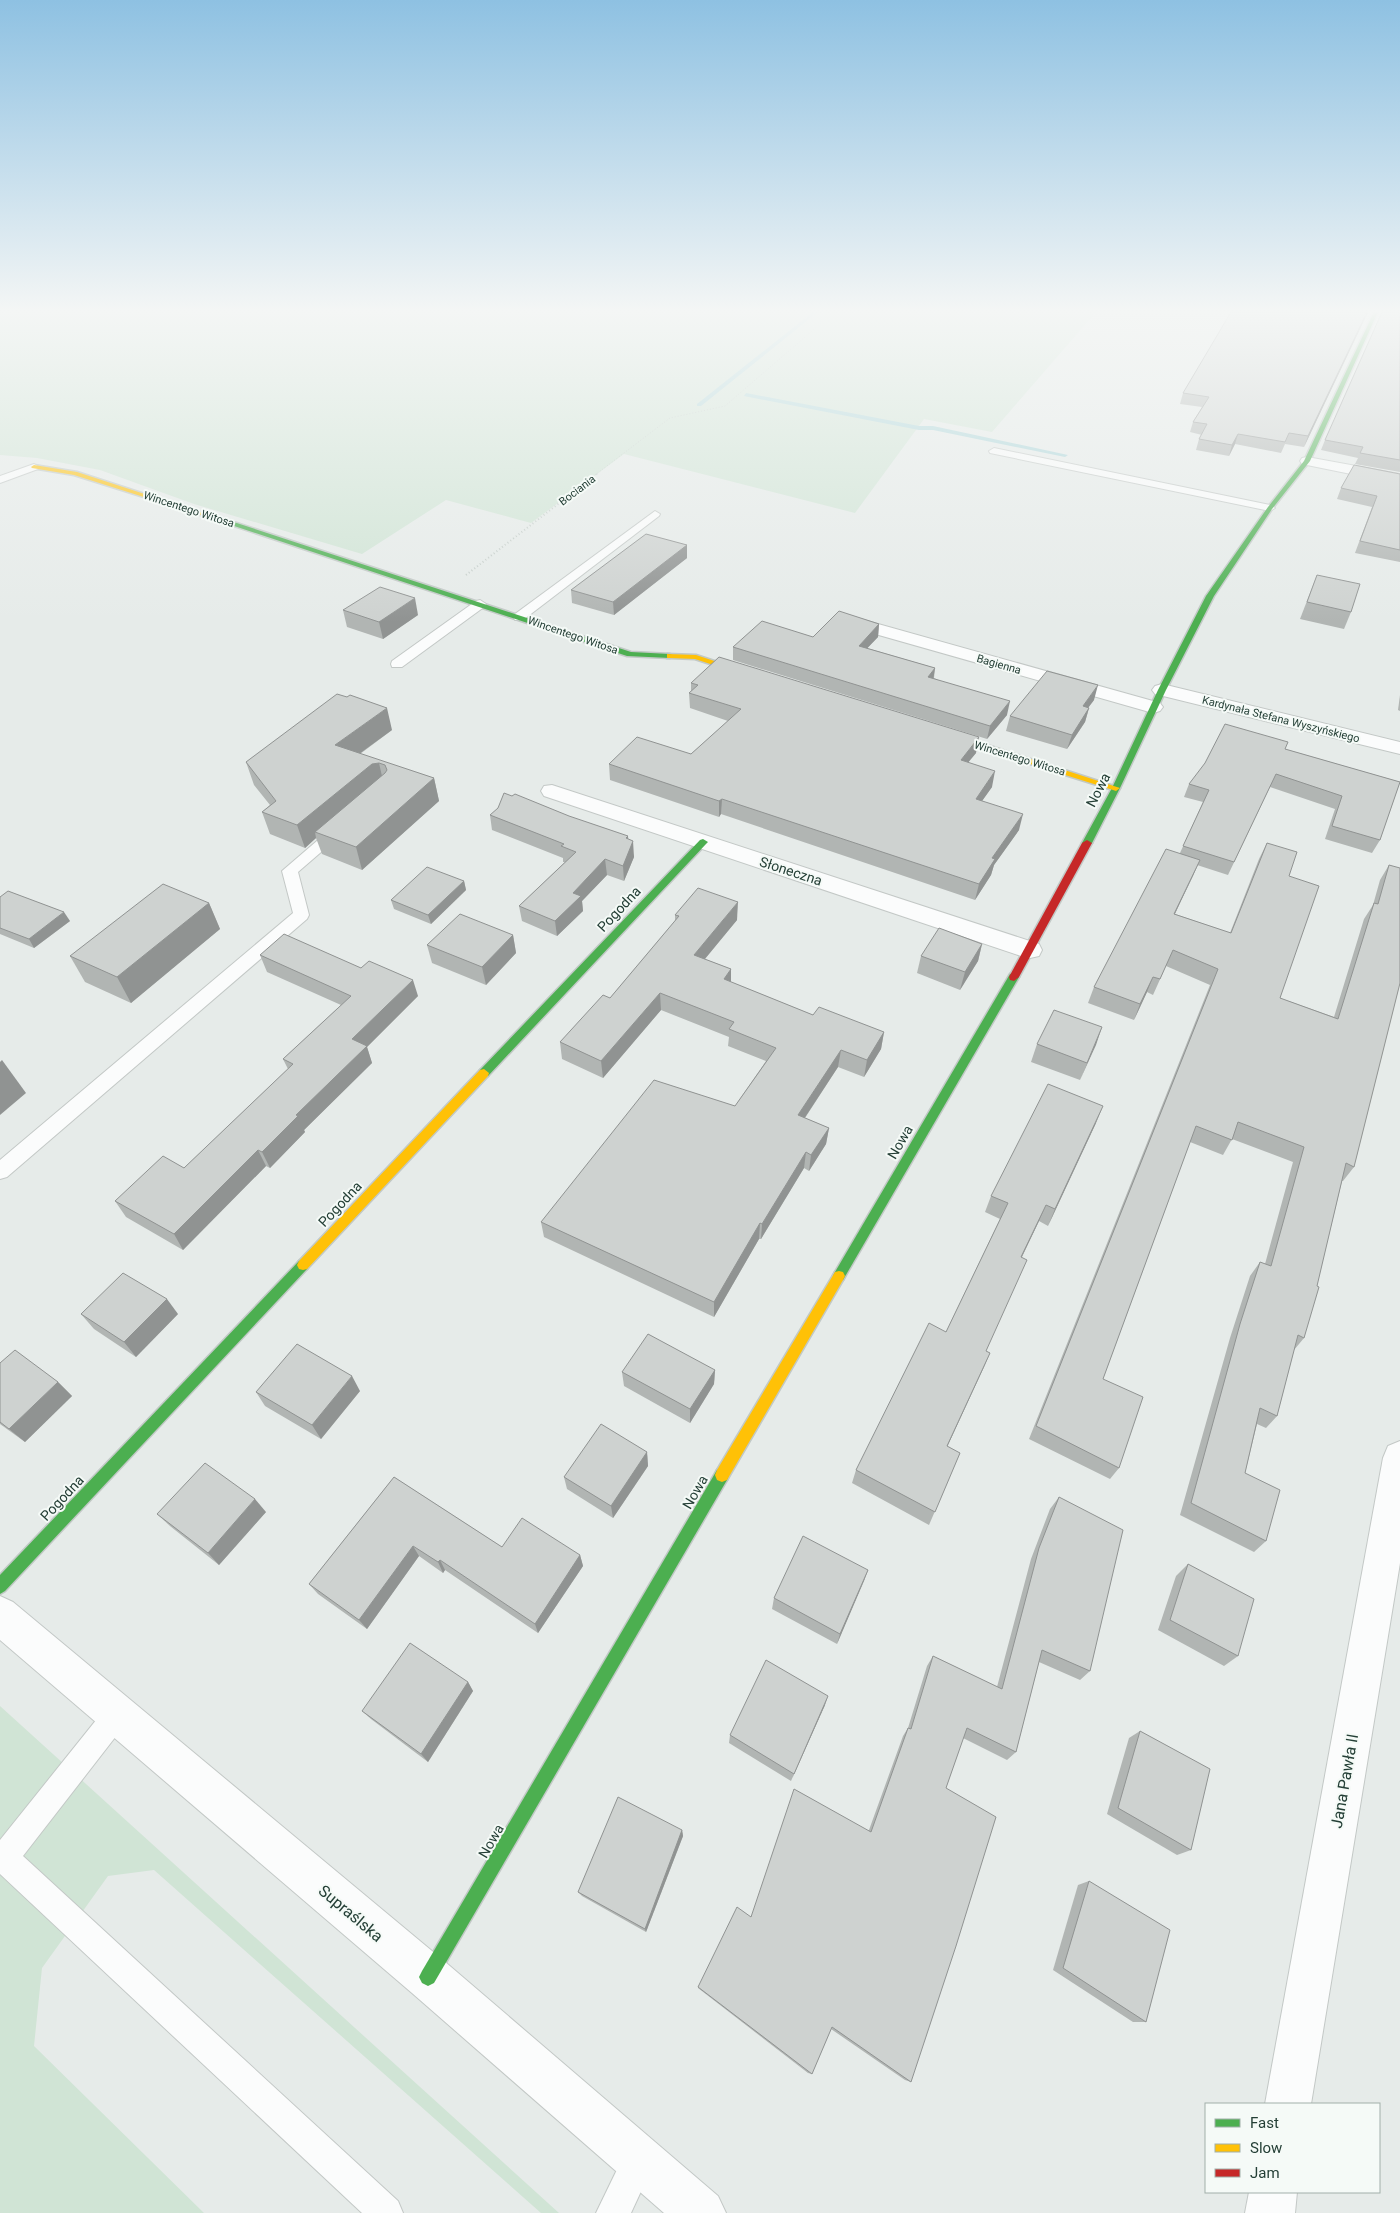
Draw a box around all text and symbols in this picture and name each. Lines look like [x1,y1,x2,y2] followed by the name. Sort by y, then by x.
[557,472,598,508] street label: Bociania
[142,489,236,530] street label: Wincentego Witosa
[526,614,620,657] street label: Wincentego Witosa
[975,652,1023,677] street label: Bagienna
[1201,694,1361,745] street label: Kardynała Stefana Wyszyńskiego
[973,738,1067,779] street label: Wincentego Witosa
[1083,770,1113,810] street label: Nowa
[758,853,824,889] street label: Słoneczna
[594,883,644,935] street label: Pogodna
[884,1122,916,1162] street label: Nowa
[315,1178,365,1230] street label: Pogodna
[37,1472,87,1524] street label: Pogodna
[679,1472,711,1512] street label: Nowa
[1327,1732,1362,1830] street label: Jana Pawła II
[475,1821,507,1861] street label: Nowa
[315,1881,387,1946] street label: Supraślska
[1205,2103,1380,2193] legend
[1250,2114,1279,2132] text: Fast
[1250,2139,1282,2157] text: Slow
[1250,2164,1280,2182] text: Jam

